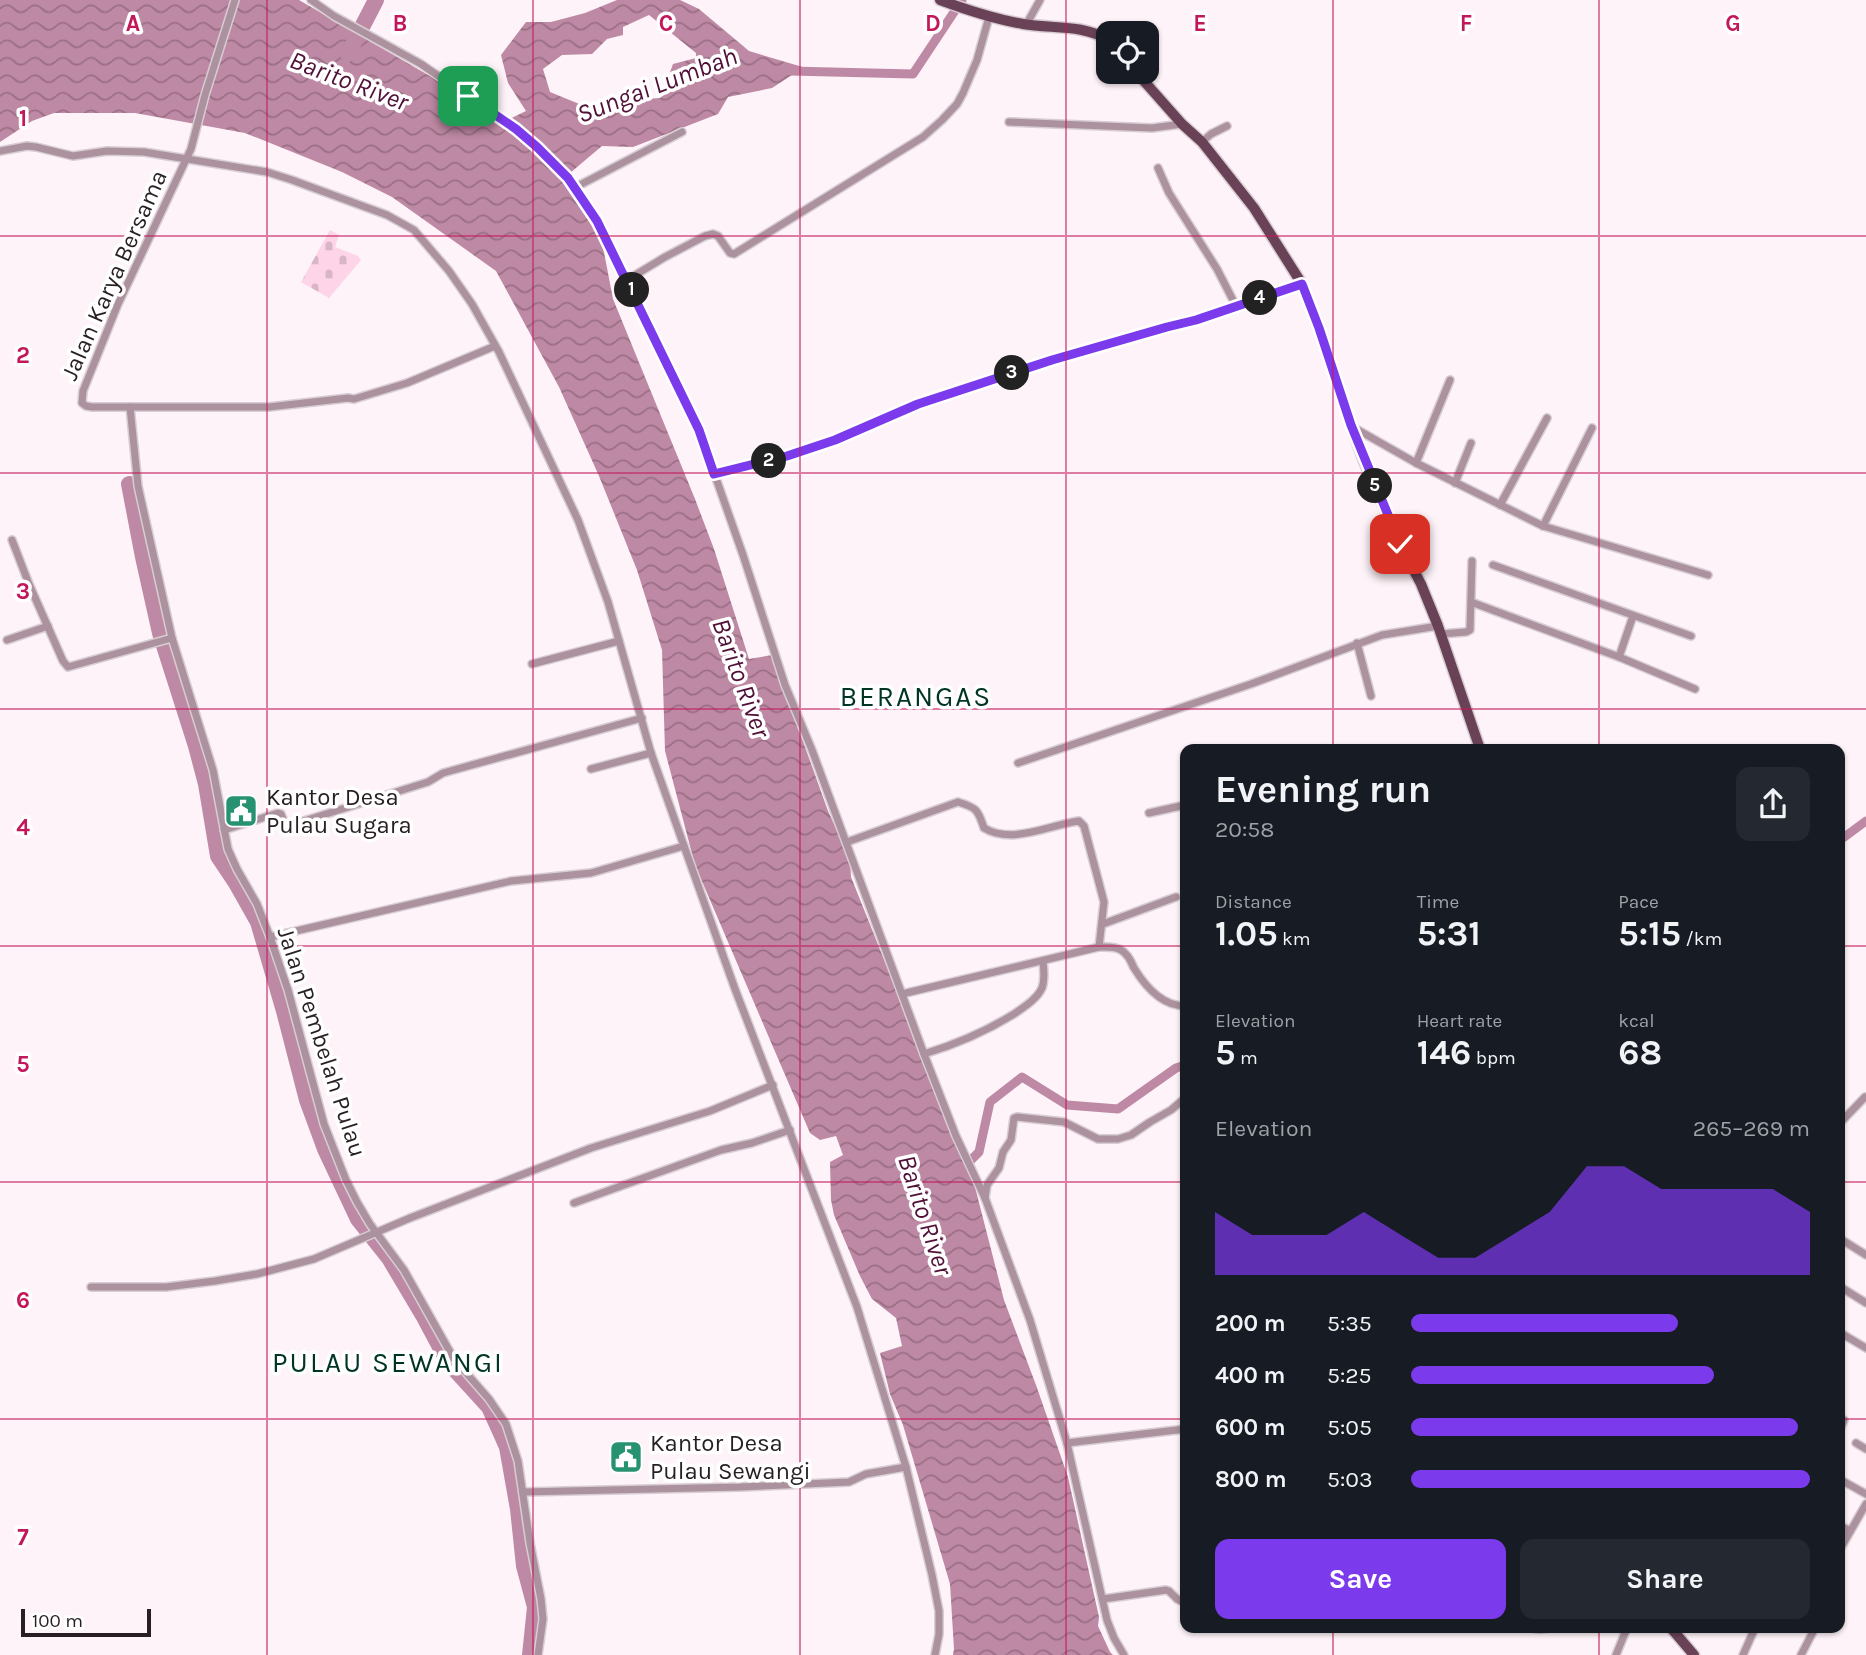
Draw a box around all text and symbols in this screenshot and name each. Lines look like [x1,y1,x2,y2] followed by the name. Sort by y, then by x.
[126,10,140,37] text: A
[393,10,407,37] text: B
[659,10,673,37] text: C
[925,10,941,37] text: D
[1193,10,1207,37] text: E
[1460,10,1472,37] text: F
[1725,10,1741,37] text: G
[1096,21,1159,84] map controls
[1096,21,1159,84] button: locate
[572,40,742,130] water label: Sungai Lumbah
[285,44,414,118] water label: Barito River
[438,66,498,126] pin
[449,77,487,115] icon: arrive
[19,105,27,132] text: 1
[55,166,173,384] street label: Jalan Karya Bersama
[614,272,650,308] pin: 1
[628,278,635,300] text: 1
[1242,280,1278,316] pin: 4
[1254,286,1265,308] text: 4
[16,342,30,369] text: 2
[995,356,1030,390] pin: 3
[1006,361,1017,383] text: 3
[752,444,786,478] pin: 2
[763,449,774,471] text: 2
[1358,468,1392,504] pin: 5
[1369,474,1380,496] text: 5
[1370,514,1430,574] pin
[1381,525,1419,563] icon: check
[16,578,30,605] text: 3
[705,614,777,743] water label: Barito River
[840,680,992,713] district label: BERANGAS
[1215,767,1431,812] text: Evening run
[1736,767,1810,841] button: share
[266,783,412,839] place label: Kantor Desa Pulau Sugara
[222,792,260,830] public building icon: Kantor Desa Pulau Sugara
[16,814,30,841] text: 4
[1215,816,1274,843] text: 20:58
[1215,891,1292,913] text: Distance
[1417,891,1459,913] text: Time
[1618,891,1659,913] text: Pace
[1215,913,1278,954] text: 1.05
[1417,913,1481,954] text: 5:31
[1618,913,1681,954] text: 5:15
[272,924,372,1160] street label: Jalan Pembelah Pulau
[1278,928,1311,950] text: km
[1681,928,1722,950] text: /km
[1215,1010,1295,1032] text: Elevation
[1417,1010,1502,1032] text: Heart rate
[1618,1010,1655,1032] text: kcal
[1215,1032,1235,1073] text: 5
[1417,1032,1471,1073] text: 146
[1618,1032,1662,1073] text: 68
[1235,1047,1258,1069] text: m
[1471,1047,1516,1069] text: bpm
[16,1051,30,1078] text: 5
[1215,1115,1312,1142] text: Elevation
[1693,1115,1810,1142] text: 265–269 m
[891,1151,959,1280] water label: Barito River
[16,1287,30,1314] text: 6
[1215,1310,1286,1337] text: 200 m
[1327,1310,1372,1337] text: 5:35
[272,1346,504,1379] district label: PULAU SEWANGI
[1215,1362,1285,1389] text: 400 m
[1327,1362,1372,1389] text: 5:25
[1215,1414,1286,1441] text: 600 m
[1327,1414,1372,1441] text: 5:05
[650,1429,811,1485] place label: Kantor Desa Pulau Sewangi
[607,1438,645,1476] public building icon: Kantor Desa Pulau Sewangi
[1215,1466,1287,1493] text: 800 m
[1327,1466,1373,1493] text: 5:03
[17,1524,29,1551] text: 7
[1215,1539,1506,1619] button: Save
[1520,1539,1810,1619] button: Share
[21,1606,150,1638] scale bar
[32,1610,83,1632] text: 100 m

